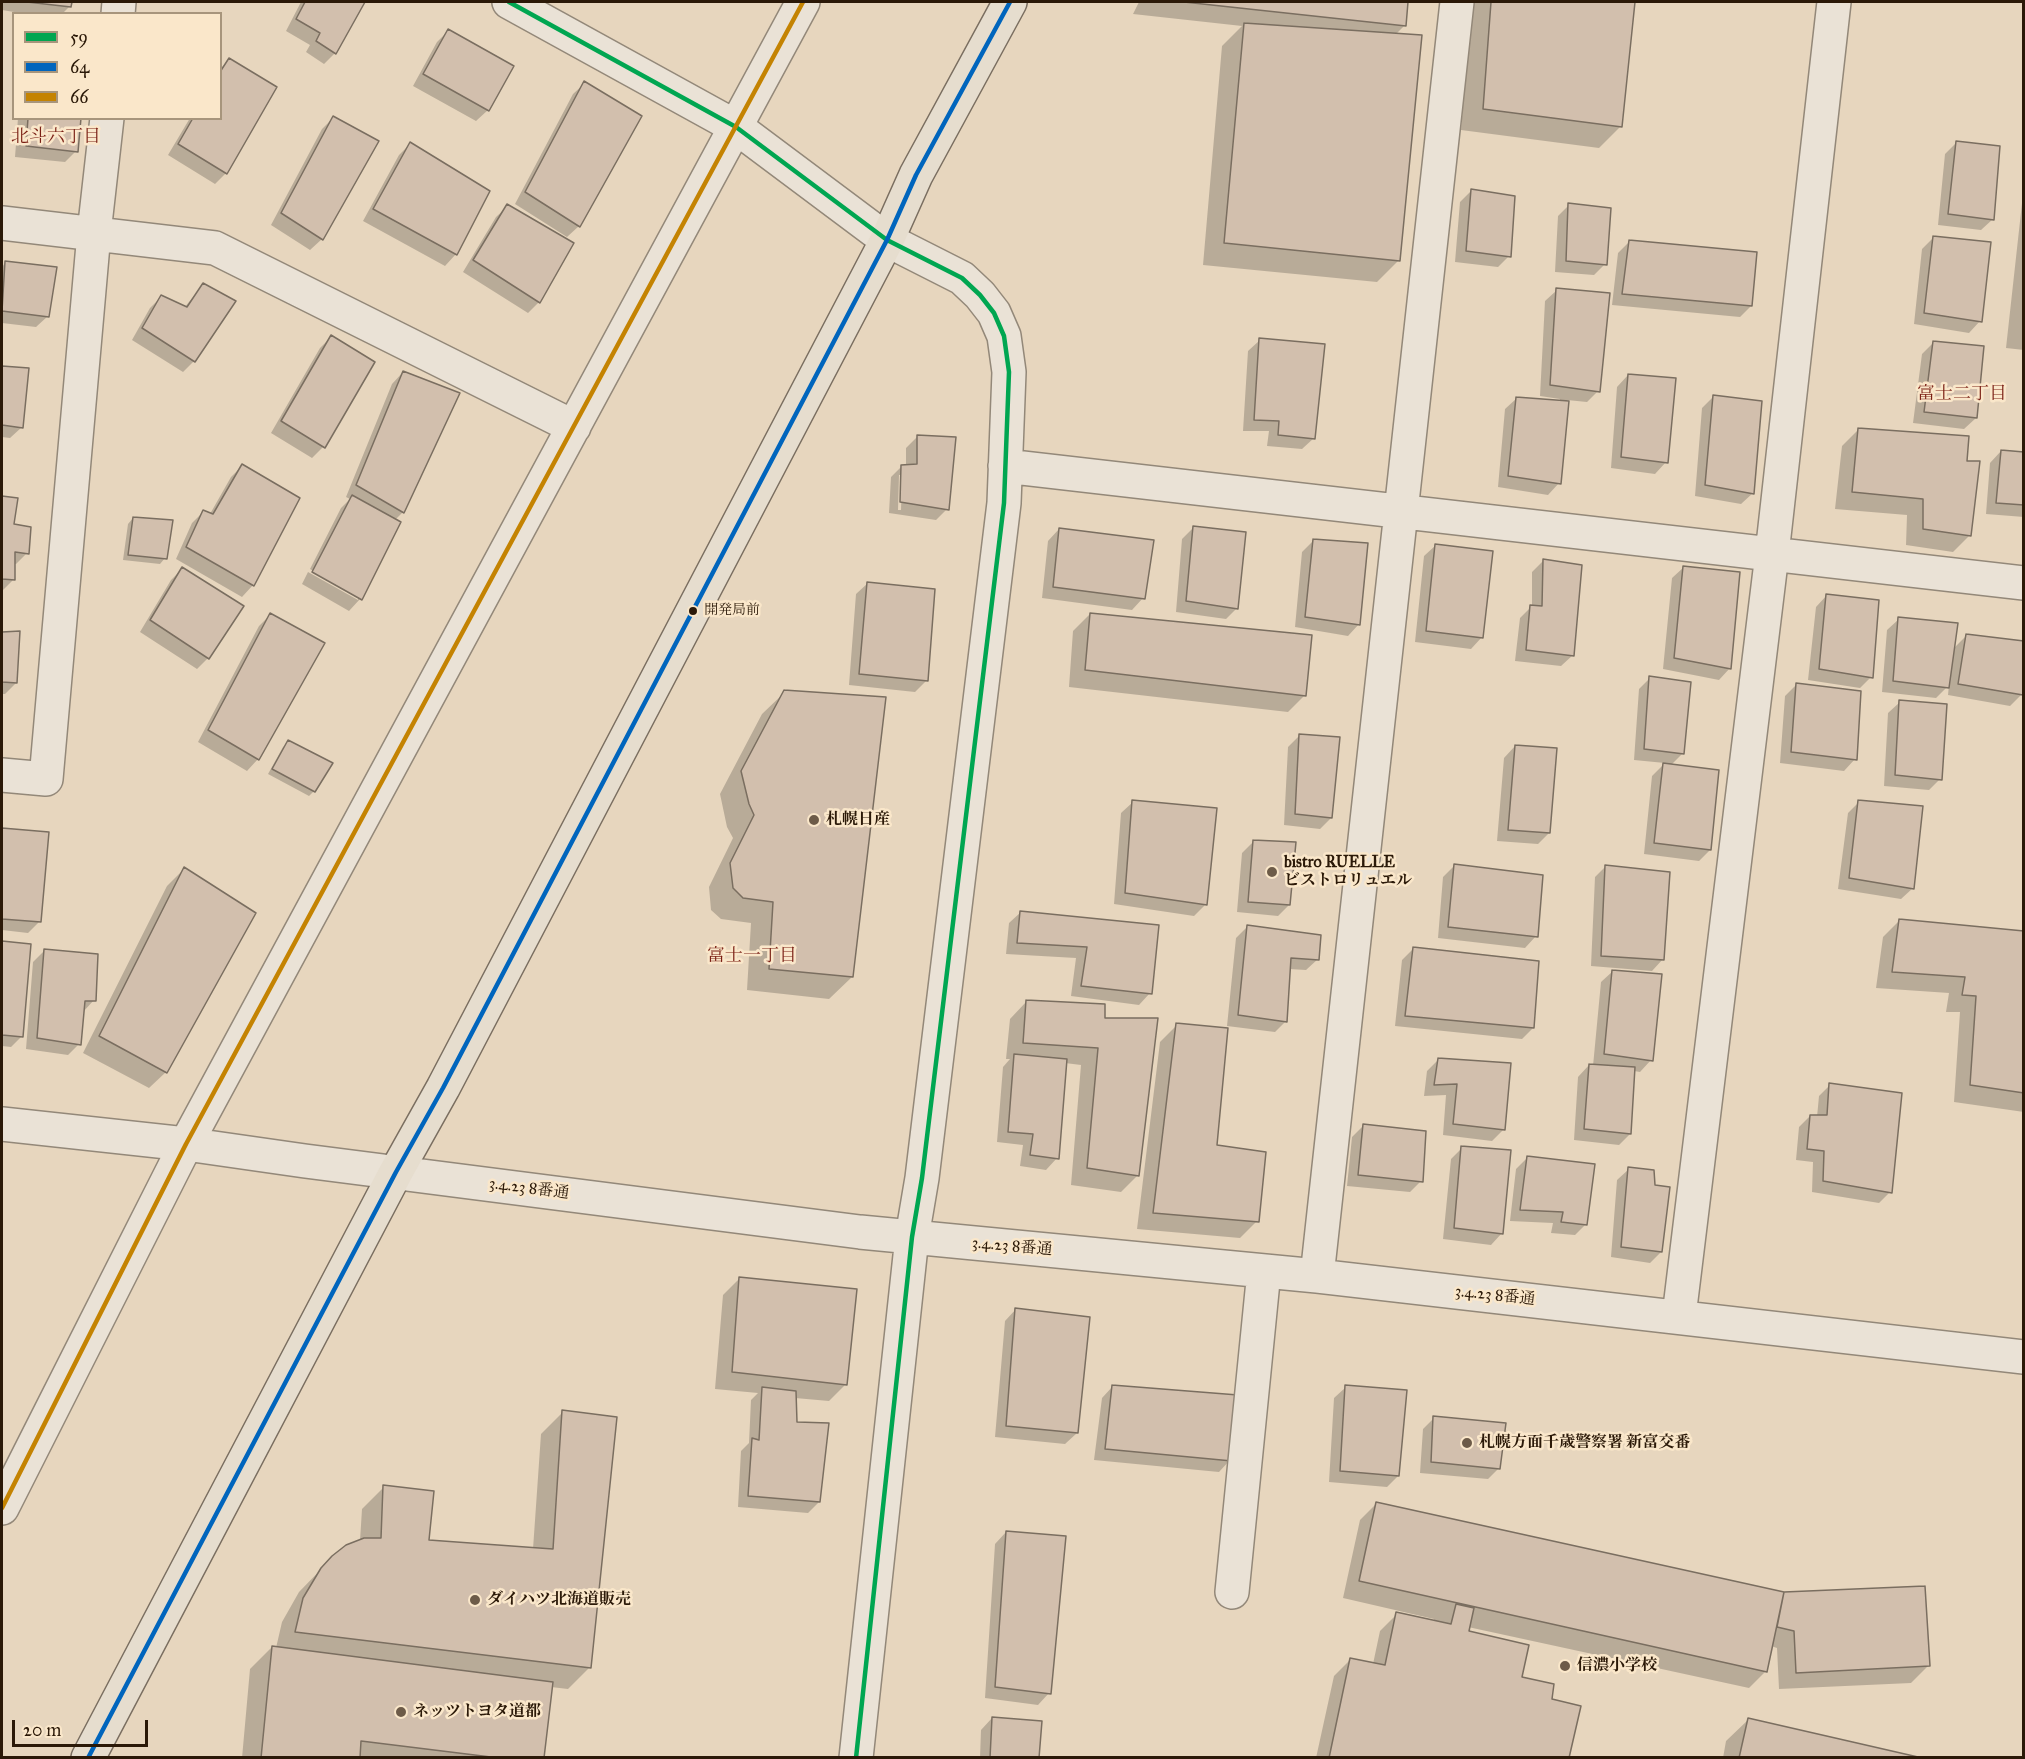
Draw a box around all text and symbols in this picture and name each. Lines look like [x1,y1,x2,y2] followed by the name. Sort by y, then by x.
[12,12,222,120] legend
[70,26,88,48] text: 59
[70,56,89,78] text: 64
[70,86,88,108] text: 66
[11,127,101,149] district label: 北斗六丁目
[1917,384,2007,406] district label: 富士二丁目
[704,603,760,619] place label: 開発局前
[687,605,699,617] marker: 開発局前
[826,810,890,830] place label: 札幌日産
[807,813,821,827] marker: 札幌日産
[1284,853,1412,891] place label: bistro RUELLE ビストロリュエル
[1265,865,1279,879] marker: bistro RUELLE ビストロリュエル
[707,946,797,968] district label: 富士一丁目
[488,1175,570,1203] street label: 3.4.23 8番通
[971,1234,1053,1260] street label: 3.4.23 8番通
[1454,1282,1536,1310] street label: 3.4.23 8番通
[1479,1433,1690,1453] place label: 札幌方面千歳警察署 新富交番
[1460,1436,1474,1450] marker: 札幌方面千歳警察署 新富交番
[487,1590,631,1610] place label: ダイハツ北海道販売
[468,1593,482,1607] marker: ダイハツ北海道販売
[1577,1656,1657,1676] place label: 信濃小学校
[1558,1659,1572,1673] marker: 信濃小学校
[413,1702,541,1722] place label: ネッツトヨタ道都
[394,1705,408,1719] marker: ネッツトヨタ道都
[15,1708,152,1746] scale bar
[23,1719,61,1741] text: 20 m

